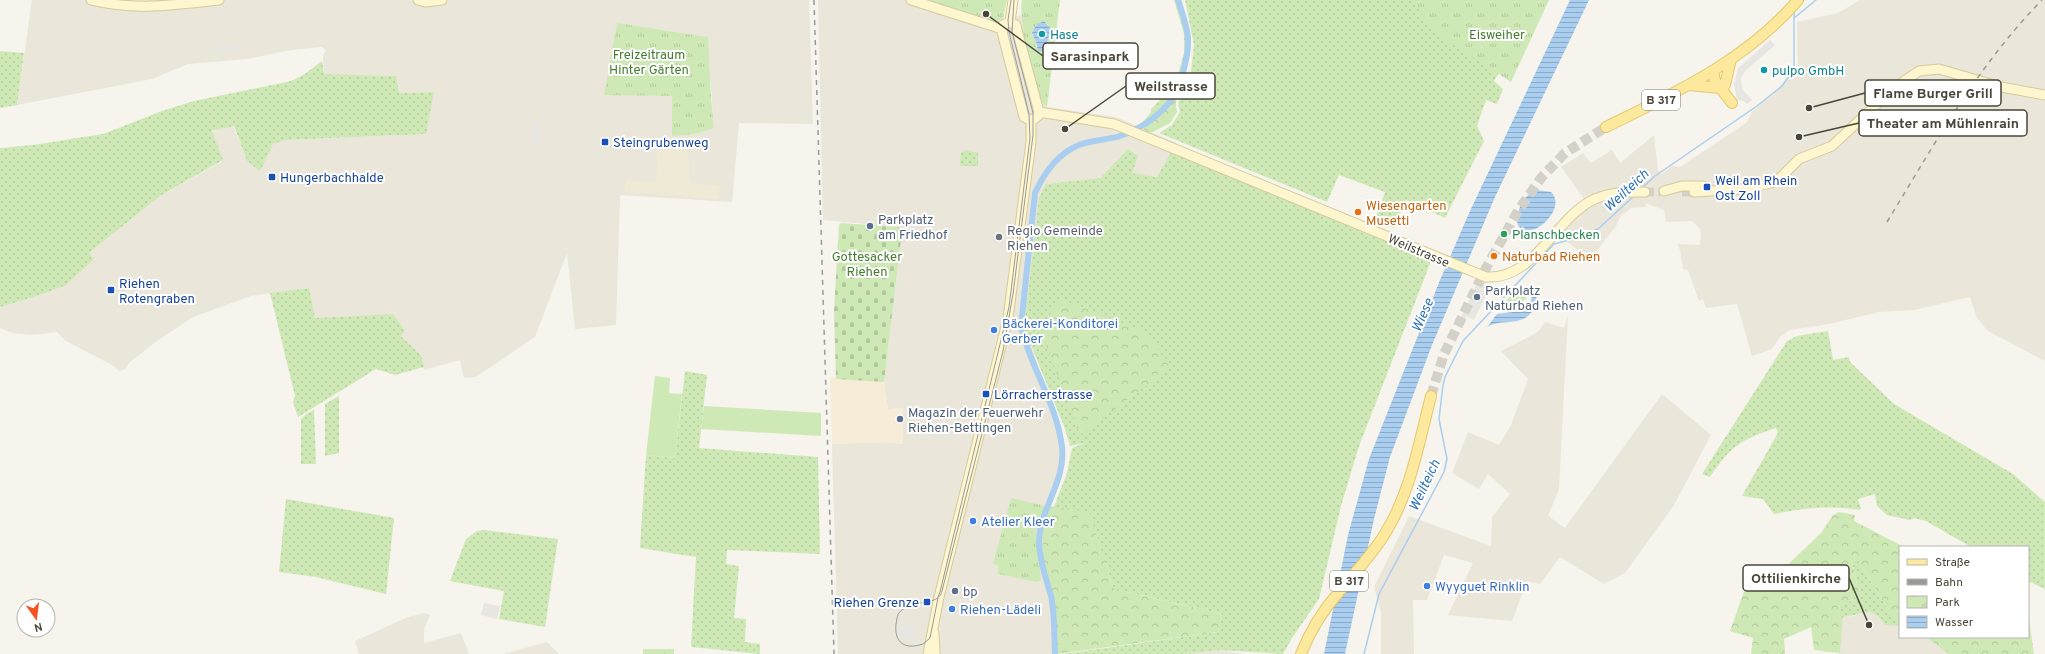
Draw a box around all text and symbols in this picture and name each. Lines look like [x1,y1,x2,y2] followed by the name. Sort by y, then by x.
[1050,28,1079,44] place label: Hase
[1469,28,1525,44] park label: Eisweiher
[1037,29,1047,39] marker: Hase
[1043,43,1138,69] callout: Sarasinpark
[609,48,689,79] park label: Freizeitraum Hinter Gärten
[1051,49,1130,66] text: Sarasinpark
[1772,64,1844,80] place label: pulpo GmbH
[1759,65,1769,75] marker: pulpo GmbH
[1126,73,1215,99] callout: Weilstrasse
[1134,79,1208,96] text: Weilstrasse
[1865,80,2001,106] callout: Flame Burger Grill
[1873,86,1993,103] text: Flame Burger Grill
[1642,90,1680,110] road number: B 317
[1859,110,2027,136] callout: Theater am Mühlenrain
[1867,116,2019,133] text: Theater am Mühlenrain
[613,136,708,152] place label: Steingrubenweg
[600,137,610,147] marker: Steingrubenweg
[1601,166,1653,216] water label: Weilteich
[280,171,384,187] place label: Hungerbachhalde
[267,172,277,182] marker: Hungerbachhalde
[1715,174,1797,205] place label: Weil am Rhein Ost Zoll
[1702,182,1712,192] marker: Weil am Rhein Ost Zoll
[1366,199,1447,230] place label: Wiesengarten Musetti
[1353,207,1363,217] marker: Wiesengarten Musetti
[878,213,948,244] place label: Parkplatz am Friedhof
[865,221,875,231] marker: Parkplatz am Friedhof
[1007,224,1103,255] place label: Regio Gemeinde Riehen
[1512,228,1600,244] place label: Planschbecken
[1499,229,1509,239] marker: Planschbecken
[994,232,1004,242] marker: Regio Gemeinde Riehen
[1385,232,1451,272] street label: Weilstrasse
[832,250,902,281] park label: Gottesacker Riehen
[1502,250,1600,266] place label: Naturbad Riehen
[1489,251,1499,261] marker: Naturbad Riehen
[119,277,195,308] place label: Riehen Rotengraben
[1485,284,1583,315] place label: Parkplatz Naturbad Riehen
[106,285,116,295] marker: Riehen Rotengraben
[1472,292,1482,302] marker: Parkplatz Naturbad Riehen
[1409,295,1438,335] water label: Wiese
[1002,317,1118,348] place label: Bäckerei-Konditorei Gerber
[989,325,999,335] marker: Bäckerei-Konditorei Gerber
[994,388,1093,404] place label: Lörracherstrasse
[981,389,991,399] marker: Lörracherstrasse
[908,406,1044,437] place label: Magazin der Feuerwehr Riehen-Bettingen
[895,414,905,424] marker: Magazin der Feuerwehr Riehen-Bettingen
[1406,457,1445,514] water label: Weilteich
[981,515,1055,531] place label: Atelier Kleer
[968,516,978,526] marker: Atelier Kleer
[1899,546,2029,638] legend
[1935,555,1970,571] text: Straße
[1743,565,1849,591] callout: Ottilienkirche
[1330,571,1368,591] road number: B 317
[1751,571,1841,588] text: Ottilienkirche
[1935,575,1963,591] text: Bahn
[1435,580,1529,596] place label: Wyyguet Rinklin
[1422,581,1432,591] marker: Wyyguet Rinklin
[963,585,978,601] place label: bp
[950,586,960,596] marker: bp
[1935,595,1960,611] text: Park
[833,596,919,612] place label: Riehen Grenze
[922,597,932,607] marker: Riehen Grenze
[16,598,56,638] north arrow
[960,603,1041,619] place label: Riehen-Lädeli
[947,604,957,614] marker: Riehen-Lädeli
[1935,615,1974,631] text: Wasser
[33,619,44,634] text: N

